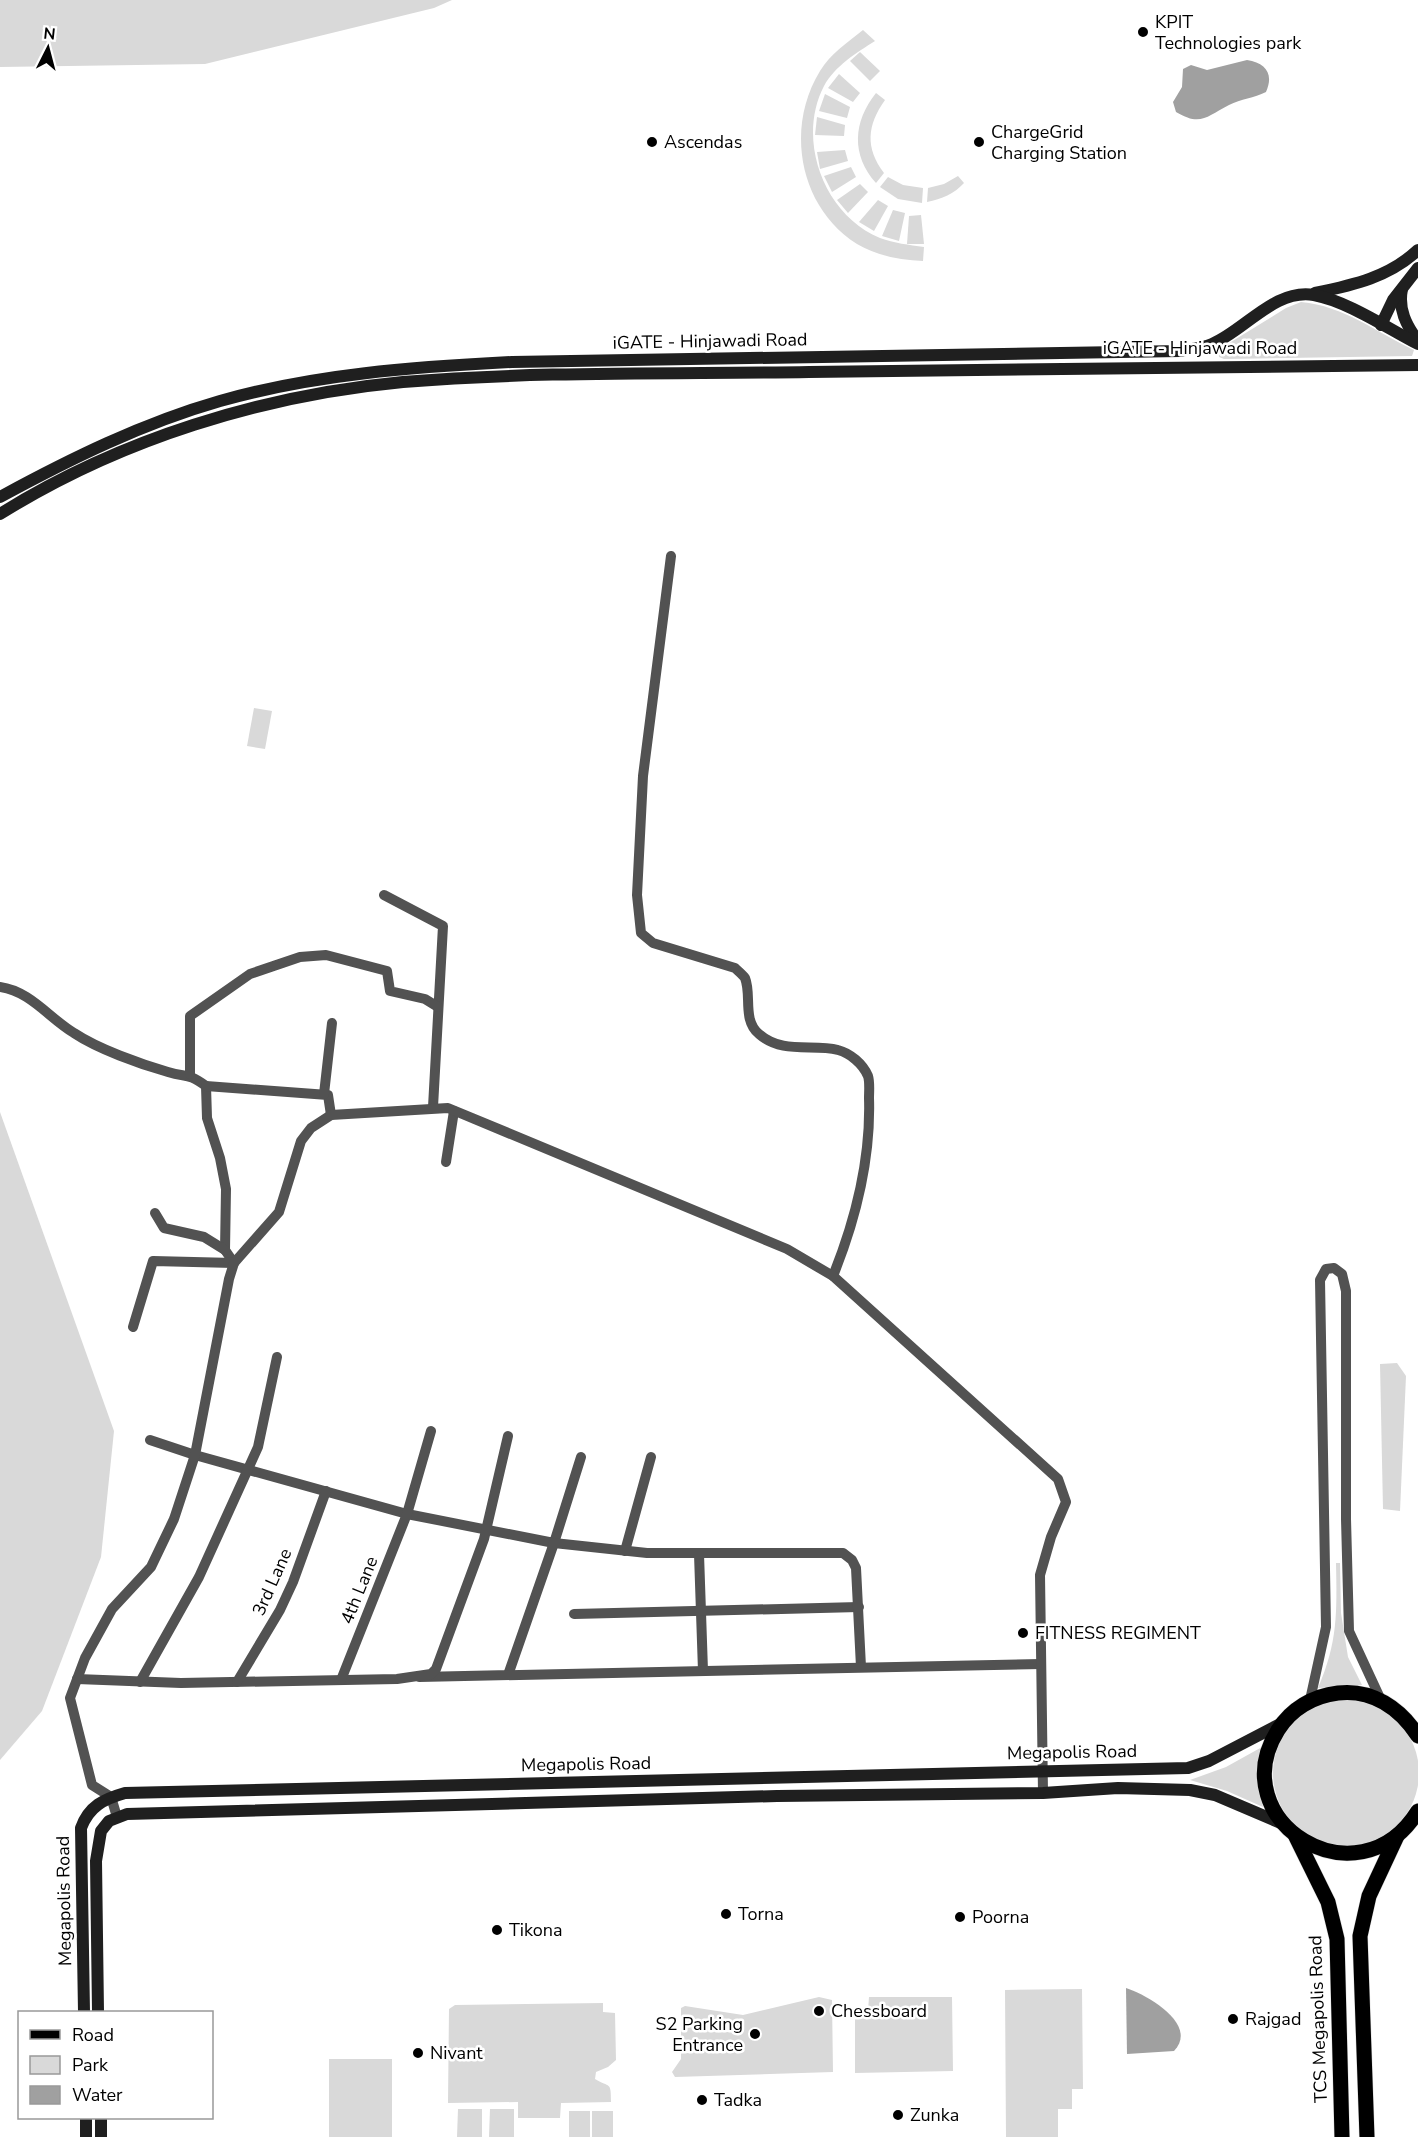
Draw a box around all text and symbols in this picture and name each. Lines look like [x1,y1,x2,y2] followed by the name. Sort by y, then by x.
[1155,10,1302,55] place label: KPIT Technologies park
[18,18,78,78] north arrow
[42,23,57,46] text: N
[1136,25,1150,39] marker: KPIT Technologies park
[991,120,1127,165] place label: ChargeGrid Charging Station
[664,130,742,154] place label: Ascendas
[645,135,659,149] marker: Ascendas
[972,135,986,149] marker: ChargeGrid Charging Station
[612,327,808,355] street label: iGATE - Hinjawadi Road
[1103,336,1297,360] street label: iGATE - Hinjawadi Road
[247,1545,297,1619] street label: 3rd Lane
[335,1553,383,1627] street label: 4th Lane
[1035,1621,1201,1645] place label: FITNESS REGIMENT
[1016,1626,1030,1640] marker: FITNESS REGIMENT
[1007,1739,1137,1765] street label: Megapolis Road
[521,1751,651,1777] street label: Megapolis Road
[51,1836,77,1966] street label: Megapolis Road
[738,1902,784,1926] place label: Torna
[972,1905,1029,1929] place label: Poorna
[719,1907,733,1921] marker: Torna
[953,1910,967,1924] marker: Poorna
[509,1918,563,1942] place label: Tikona
[490,1923,504,1937] marker: Tikona
[1303,1935,1333,2103] street label: TCS Megapolis Road
[831,1999,927,2023] place label: Chessboard
[812,2004,826,2018] marker: Chessboard
[1245,2007,1301,2031] place label: Rajgad
[18,2011,213,2119] legend
[656,2012,743,2057] place label: S2 Parking Entrance
[1226,2012,1240,2026] marker: Rajgad
[72,2023,114,2047] text: Road
[748,2027,762,2041] marker: S2 Parking Entrance
[430,2041,483,2065] place label: Nivant
[411,2046,425,2060] marker: Nivant
[72,2053,109,2077] text: Park
[72,2083,123,2107] text: Water
[714,2088,762,2112] place label: Tadka
[695,2093,709,2107] marker: Tadka
[910,2103,959,2127] place label: Zunka
[891,2108,905,2122] marker: Zunka

